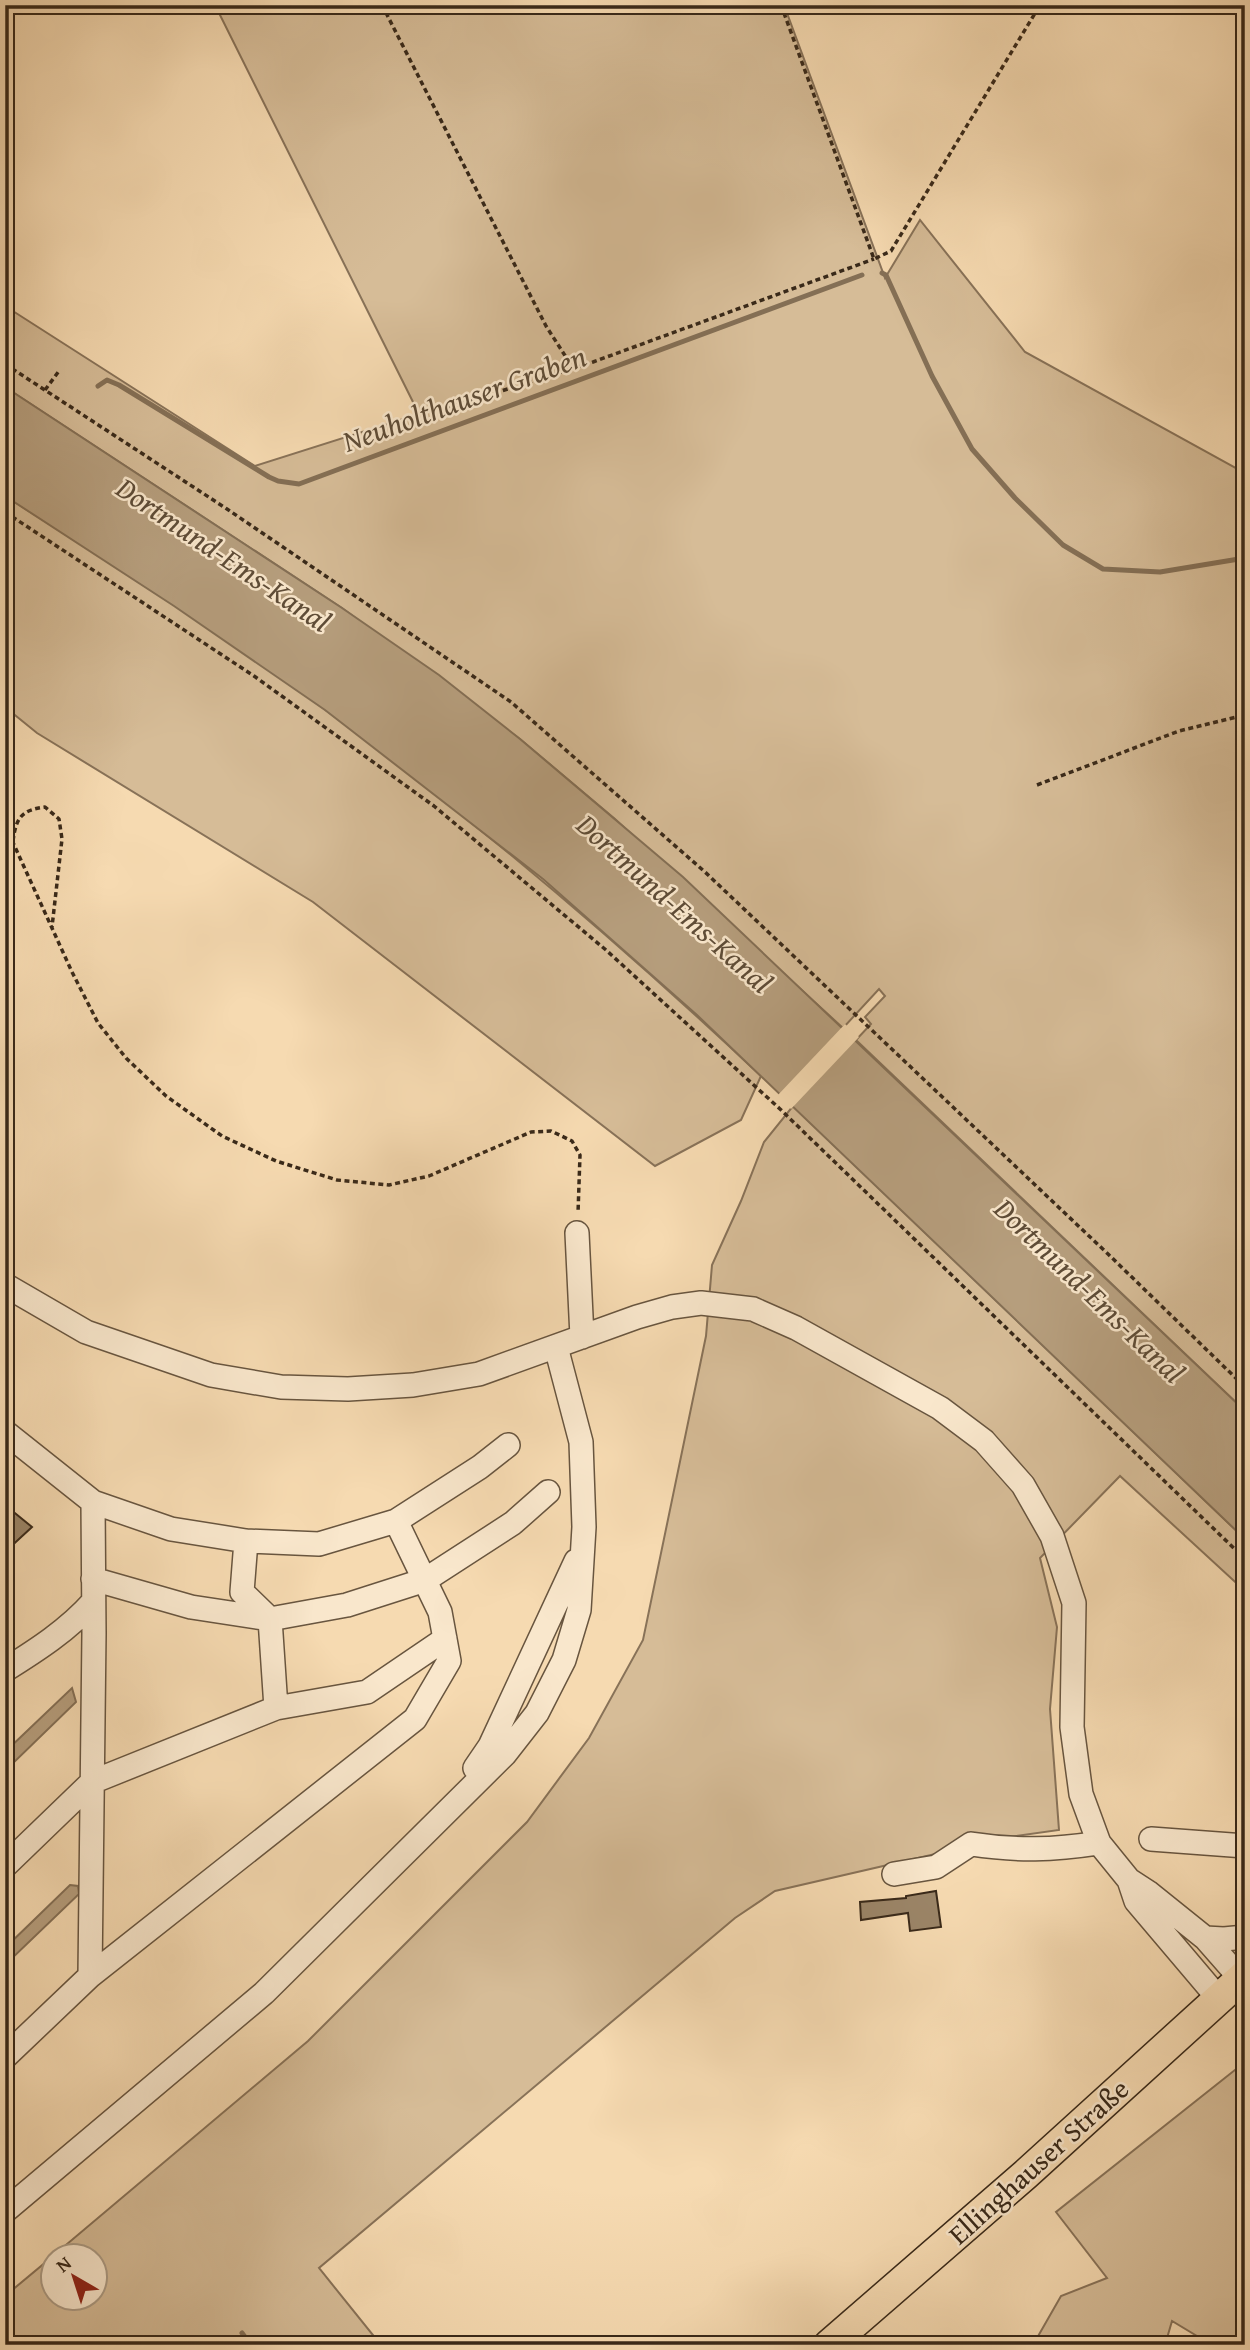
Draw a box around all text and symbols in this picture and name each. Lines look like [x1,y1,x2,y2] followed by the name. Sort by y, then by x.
[335,333,592,463] water label: Neuholthauser Graben
[107,465,340,642] water label: Dortmund-Ems-Kanal
[567,802,783,1003] water label: Dortmund-Ems-Kanal
[984,1187,1195,1393] water label: Dortmund-Ems-Kanal
[938,2068,1138,2254] street label: Ellinghauser Straße
[38,2242,108,2312] north arrow
[50,2249,77,2279] text: N

